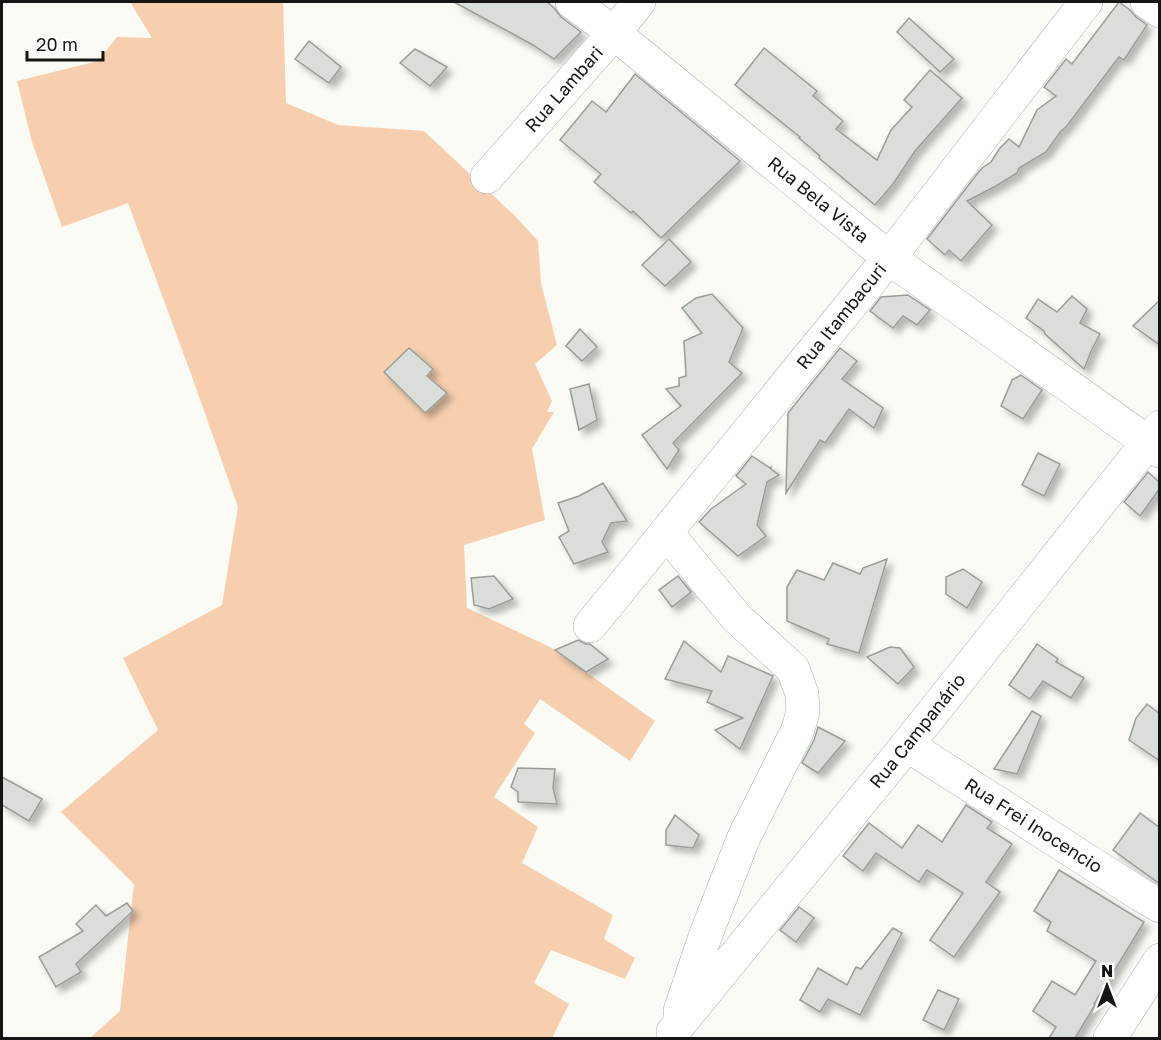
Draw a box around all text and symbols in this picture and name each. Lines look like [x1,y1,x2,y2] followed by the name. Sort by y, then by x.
[27,24,104,62] scale bar
[36,33,78,55] text: 20 m
[520,41,607,136] street label: Rua Lambari
[764,151,874,247] street label: Rua Bela Vista
[791,258,890,373] street label: Rua Itambacuri
[864,669,970,792] street label: Rua Campanário
[961,773,1107,877] street label: Rua Frei Inocencio
[1077,956,1137,1016] north arrow
[1101,961,1113,981] text: N

